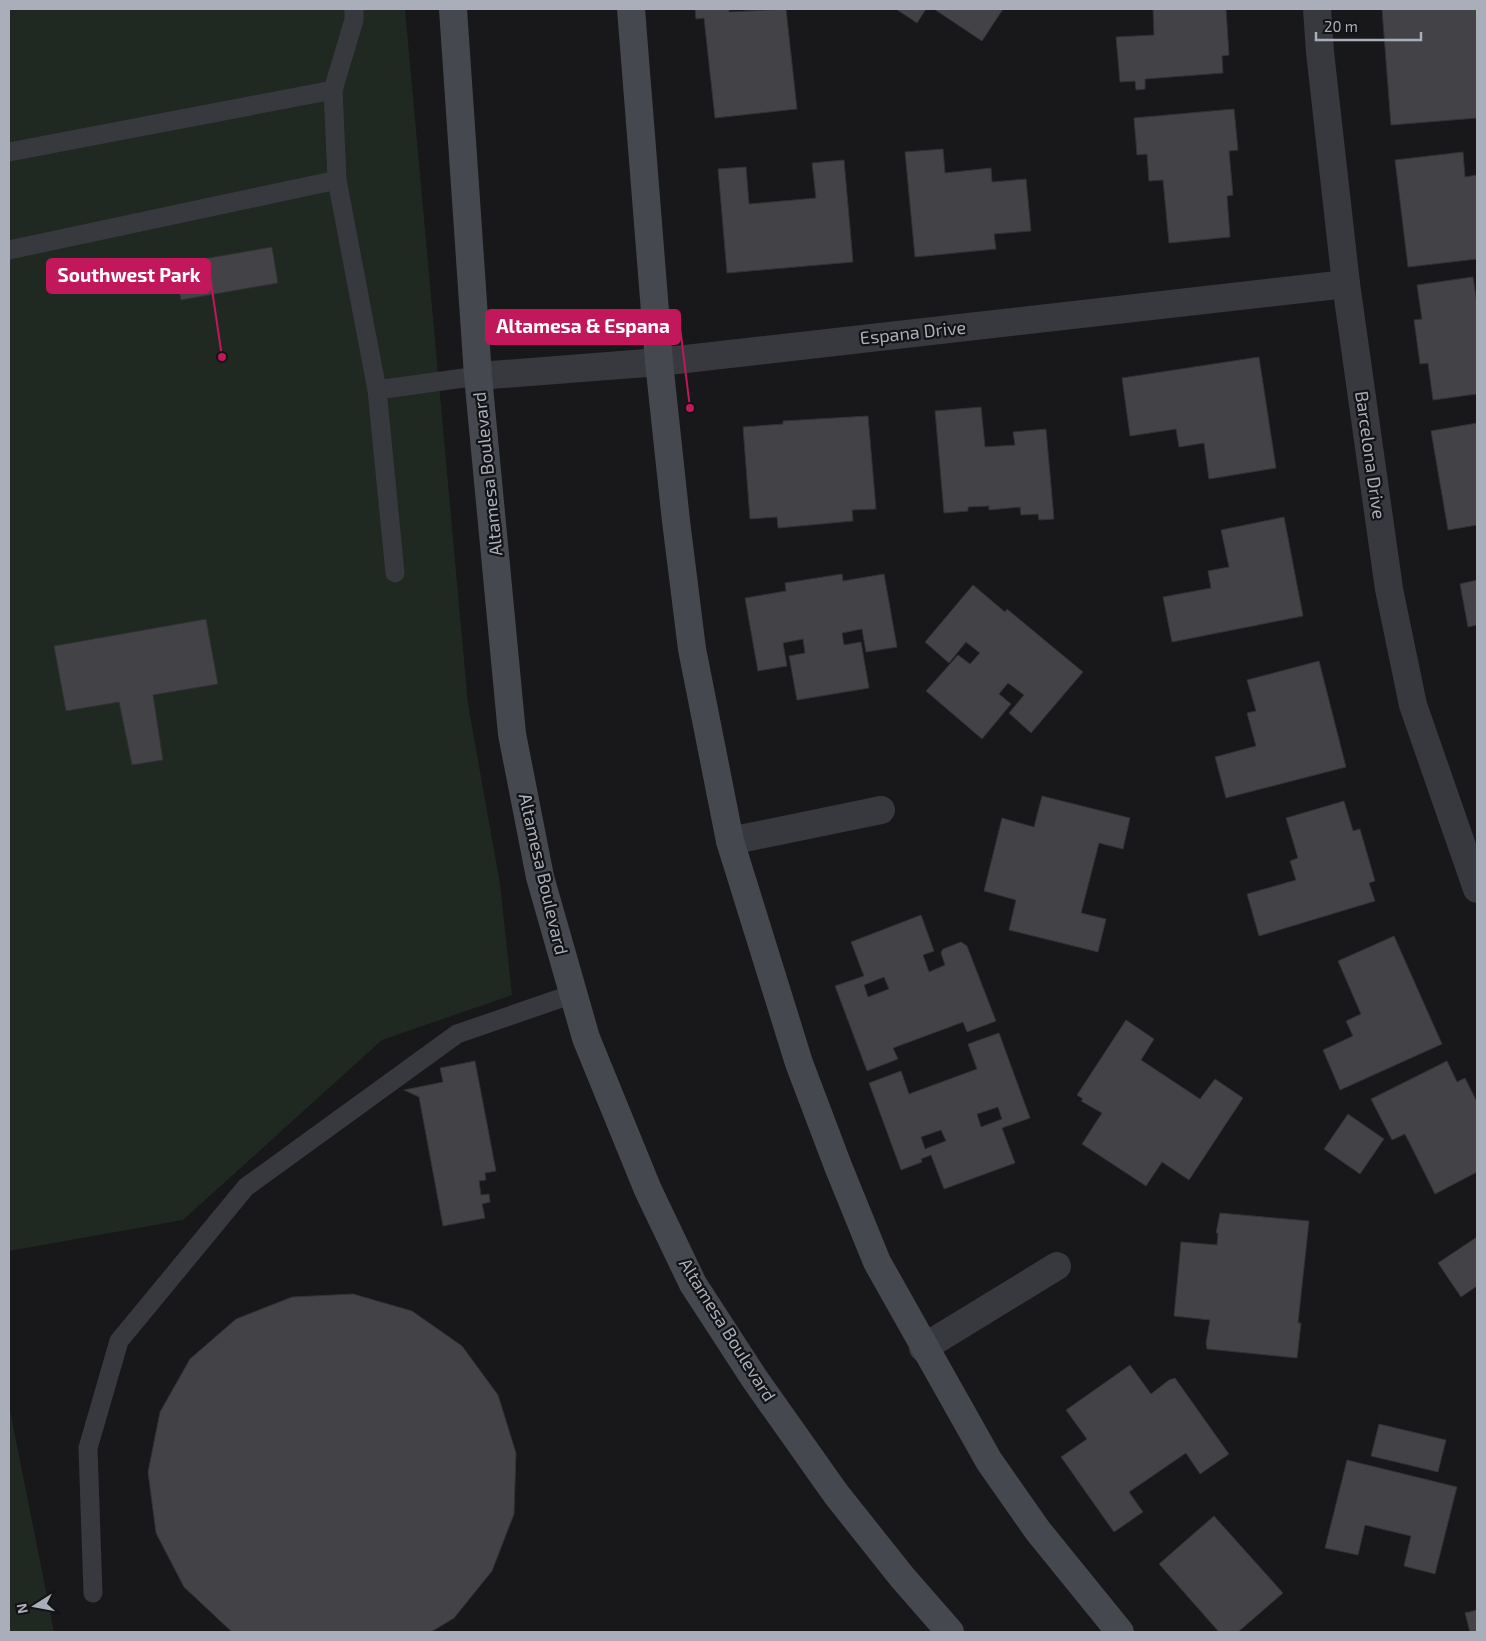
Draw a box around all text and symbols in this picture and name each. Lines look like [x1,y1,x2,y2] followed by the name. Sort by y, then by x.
[1316,10,1421,42] scale bar
[1324,17,1358,35] text: 20 m
[47,259,210,293] callout: Southwest Park
[58,263,201,286] text: Southwest Park
[486,310,680,344] callout: Altamesa & Espana
[496,314,670,337] text: Altamesa & Espana
[859,315,967,349] street label: Espana Drive
[1351,389,1391,520] street label: Barcelona Drive
[467,391,507,557] street label: Altamesa Boulevard
[515,791,573,957] street label: Altamesa Boulevard
[675,1254,781,1405] street label: Altamesa Boulevard
[10,1581,60,1631] north arrow
[12,1602,31,1615] text: N

